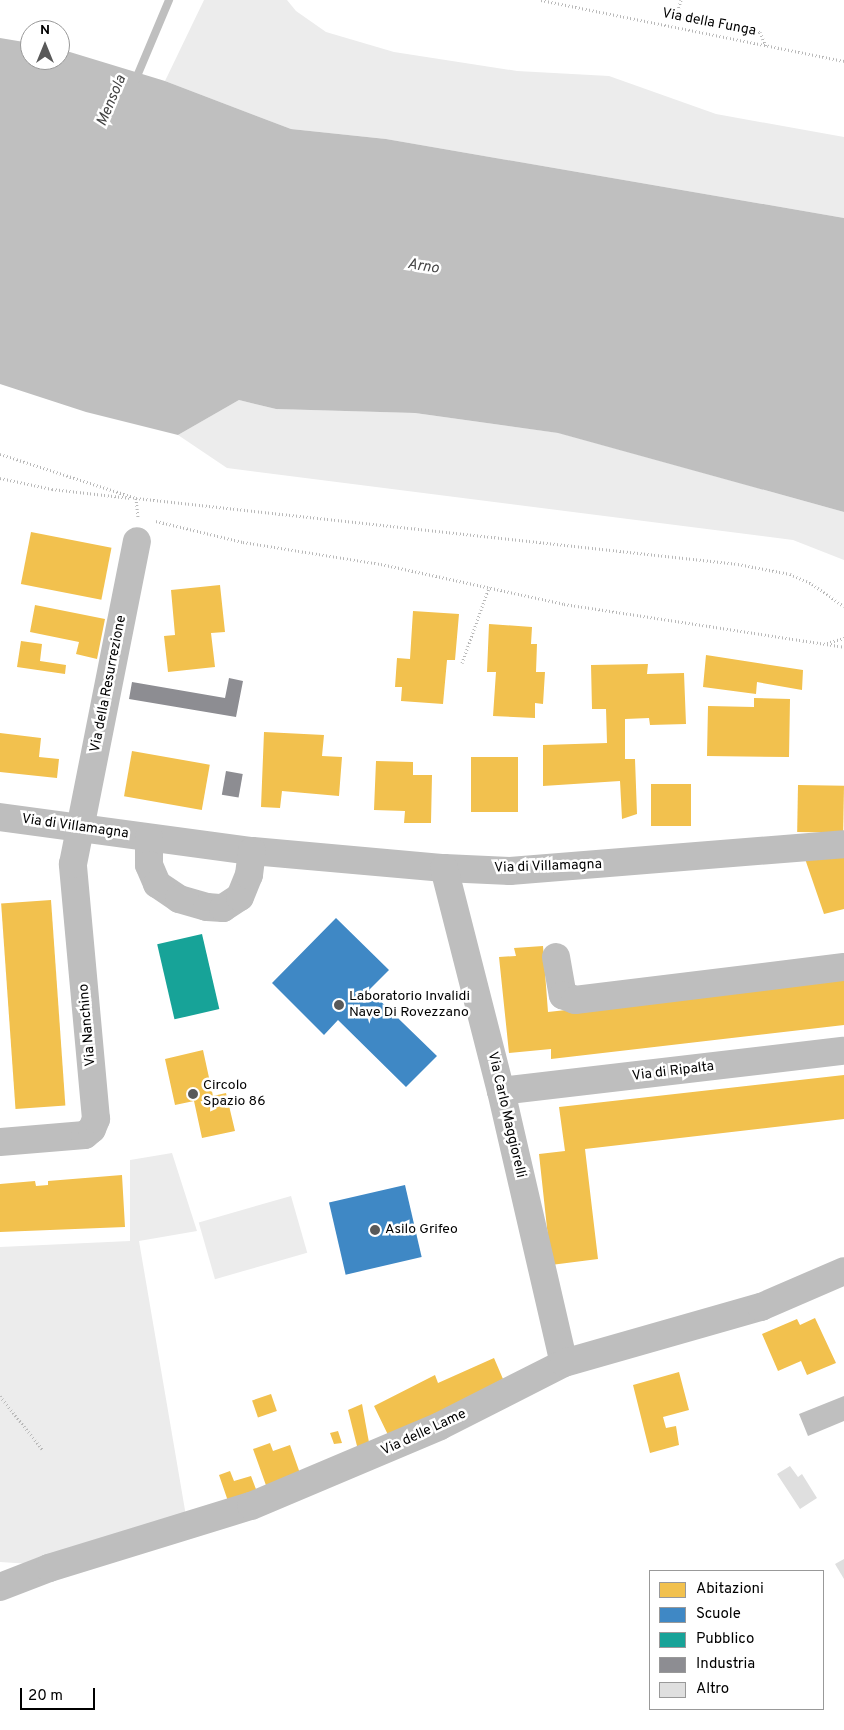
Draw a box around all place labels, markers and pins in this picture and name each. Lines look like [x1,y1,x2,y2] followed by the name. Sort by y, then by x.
[349,989,470,1022] place label: Laboratorio Invalidi Nave Di Rovezzano
[333,999,345,1011] marker: Laboratorio Invalidi Nave Di Rovezzano
[203,1078,265,1110] place label: Circolo Spazio 86
[187,1088,199,1100] marker: Circolo Spazio 86
[385,1222,458,1238] place label: Asilo Grifeo
[369,1224,381,1236] marker: Asilo Grifeo

